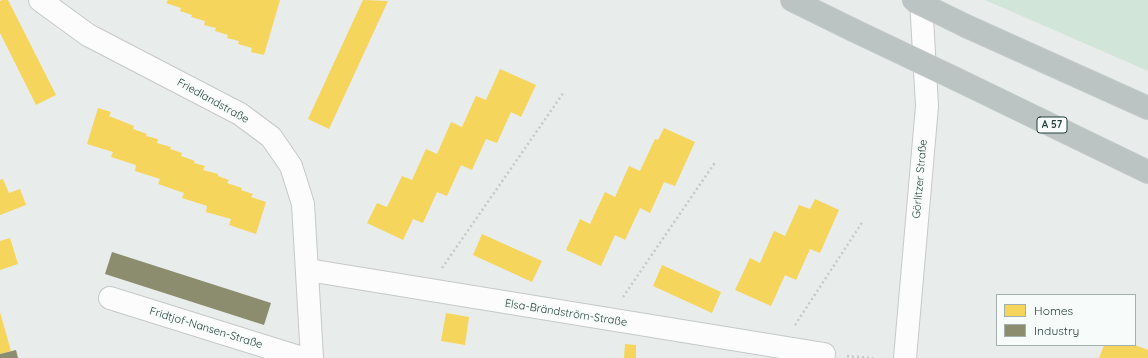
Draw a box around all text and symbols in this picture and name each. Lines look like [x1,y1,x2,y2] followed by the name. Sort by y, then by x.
[175,76,251,126] street label: Friedlandstraße
[1037,117,1067,133] road number: A 57
[910,139,930,219] street label: Görlitzer Straße
[996,294,1136,346] legend
[504,297,628,329] street label: Elsa-Brändström-Straße
[1034,303,1073,318] text: Homes
[148,304,264,352] street label: Fridtjof-Nansen-Straße
[1034,323,1079,338] text: Industry

